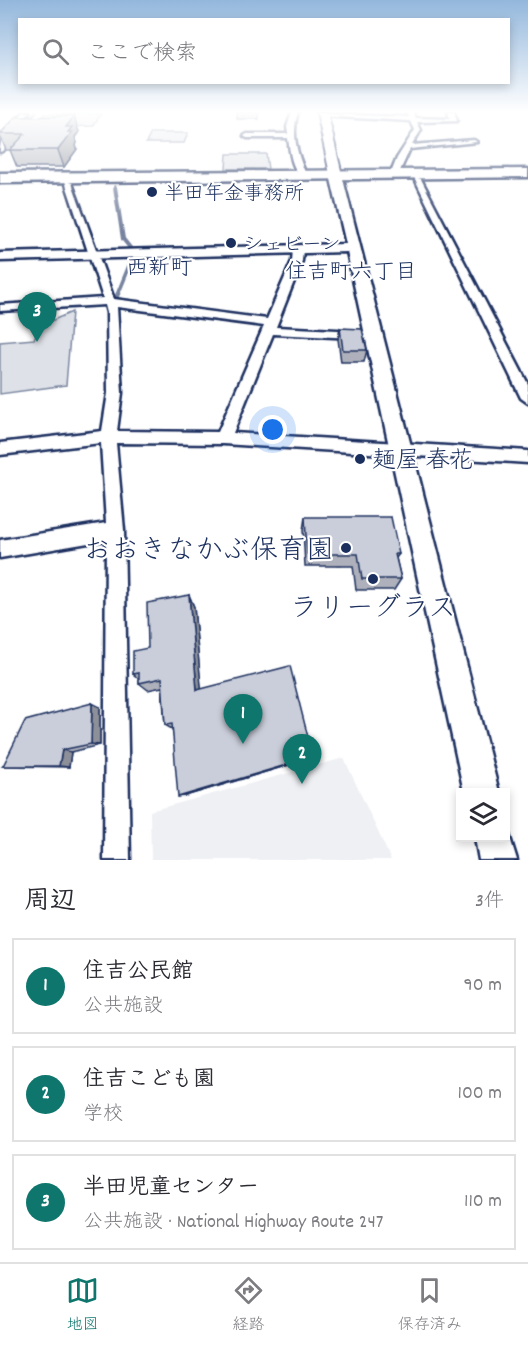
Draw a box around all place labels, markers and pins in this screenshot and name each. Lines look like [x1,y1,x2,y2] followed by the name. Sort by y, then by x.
[164,181,304,209] place label: 半田年金事務所
[145,185,159,199] marker: 半田年金事務所
[243,232,341,260] place label: シェビーン
[224,236,238,250] marker: シェビーン
[18,292,57,342] pin: 3
[372,445,474,479] place label: 麺屋 春花
[353,452,367,466] marker: 麺屋 春花
[83,533,334,573] place label: おおきなかぶ保育園
[339,541,353,555] marker: おおきなかぶ保育園
[366,572,380,586] marker: ラリーグラス
[290,591,456,631] place label: ラリーグラス
[224,694,262,744] pin: 1
[282,734,322,784] pin: 2

